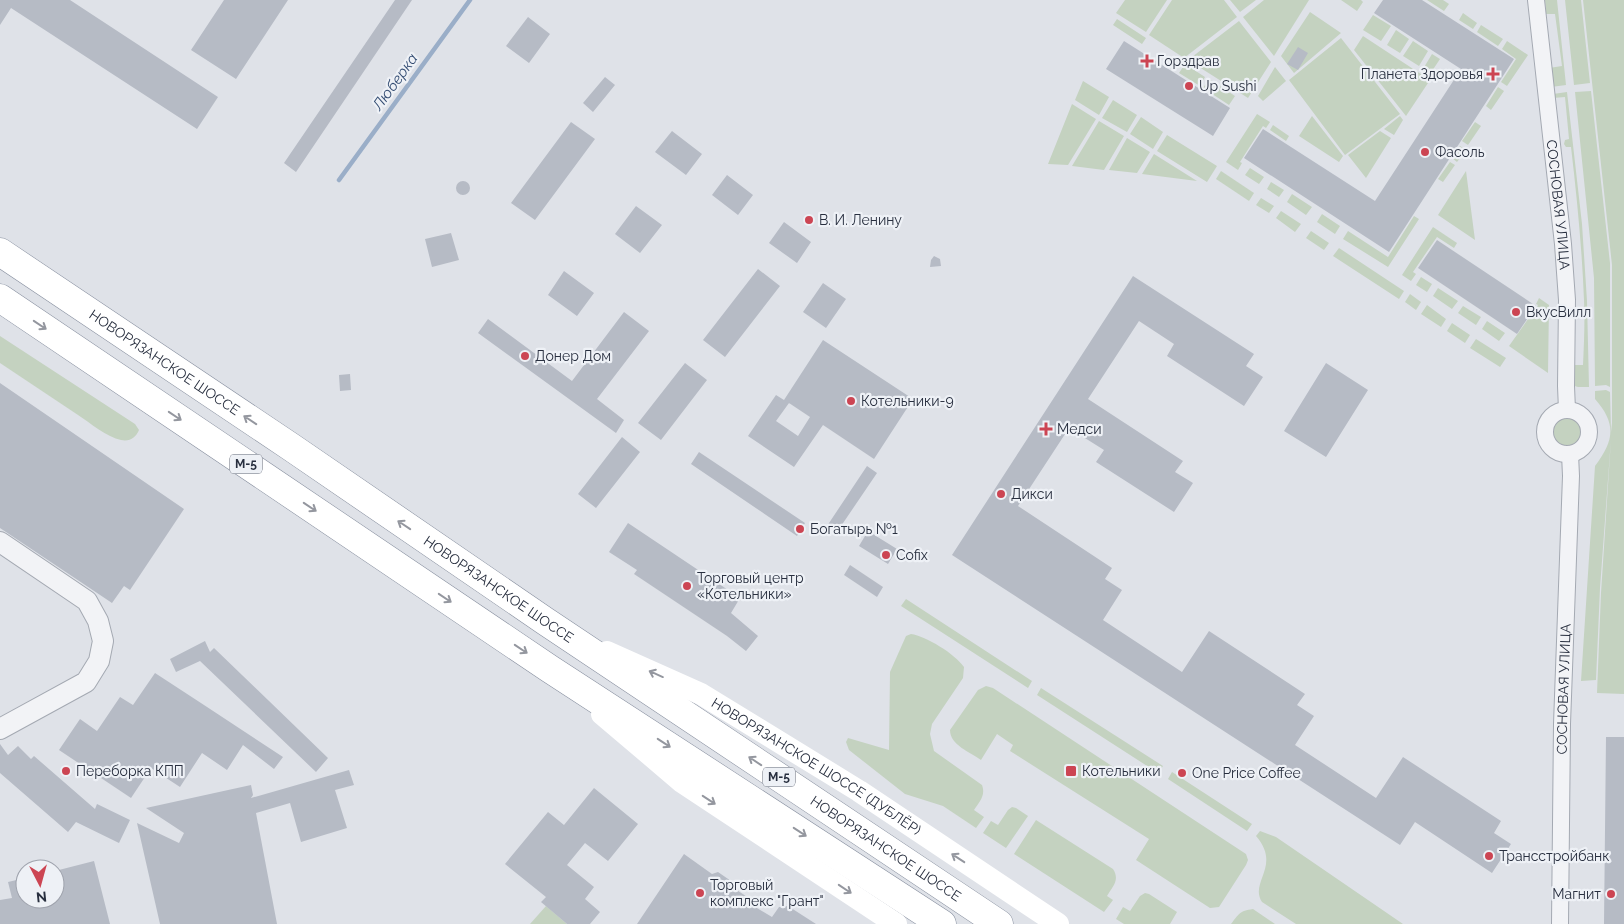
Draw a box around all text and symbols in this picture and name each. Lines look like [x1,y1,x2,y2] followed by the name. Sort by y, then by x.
[368,50,422,115] water label: Люберка
[1157,53,1219,69] place label: Горздрав
[1141,55,1153,67] marker: Горздрав
[1361,66,1483,82] place label: Планета Здоровья
[1487,68,1499,80] marker: Планета Здоровья
[1199,78,1257,94] place label: Up Sushi
[1183,80,1195,92] marker: Up Sushi
[1544,139,1573,271] street label: СОСНОВАЯ УЛИЦА
[1435,144,1485,160] place label: Фасоль
[1419,146,1431,158] marker: Фасоль
[819,212,902,228] place label: В. И. Ленину
[803,214,815,226] marker: В. И. Ленину
[1526,304,1591,320] place label: ВкусВилл
[86,306,243,418] street label: НОВОРЯЗАНСКОЕ ШОССЕ
[1510,306,1522,318] marker: ВкусВилл
[33,321,47,331] one-way arrow
[535,348,611,364] place label: Донер Дом
[519,350,531,362] marker: Донер Дом
[861,393,954,409] place label: Котельники-9
[845,395,857,407] marker: Котельники-9
[168,411,182,421] one-way arrow
[244,415,258,425] one-way arrow
[1057,421,1102,437] place label: Медси
[1039,422,1053,436] marker: Медси
[230,454,262,474] road number: М-5
[1011,486,1053,502] place label: Дикси
[995,488,1007,500] marker: Дикси
[303,502,317,512] one-way arrow
[397,520,411,530] one-way arrow
[810,521,898,537] place label: Богатырь №1
[794,523,806,535] marker: Богатырь №1
[421,532,577,646] street label: НОВОРЯЗАНСКОЕ ШОССЕ
[896,547,928,563] place label: Cofix
[880,549,892,561] marker: Cofix
[697,570,804,602] place label: Торговый центр «Котельники»
[681,580,693,592] marker: Торговый центр «Котельники»
[437,593,451,603] one-way arrow
[1554,623,1574,754] street label: СОСНОВАЯ УЛИЦА
[514,644,528,655] one-way arrow
[649,668,664,678] one-way arrow
[709,694,924,838] street label: НОВОРЯЗАНСКОЕ ШОССЕ (ДУБЛЁР)
[657,738,671,748] one-way arrow
[748,756,762,766] one-way arrow
[76,763,184,779] place label: Переборка КПП
[1082,763,1161,779] place label: Котельники
[1064,764,1078,778] marker: Котельники
[60,765,72,777] marker: Переборка КПП
[1192,765,1301,781] place label: One Price Coffee
[1176,767,1188,779] marker: One Price Coffee
[763,768,795,786] road number: М-5
[808,793,964,904] street label: НОВОРЯЗАНСКОЕ ШОССЕ
[702,795,716,805] one-way arrow
[793,827,807,837] one-way arrow
[1499,848,1610,864] place label: Трансстройбанк
[1483,850,1495,862] marker: Трансстройбанк
[951,853,965,863] one-way arrow
[15,859,65,909] north arrow
[710,877,824,909] place label: Торговый комплекс "Грант"
[837,885,851,895] one-way arrow
[1552,886,1601,902] place label: Магнит
[694,887,706,899] marker: Торговый комплекс "Грант"
[35,888,48,905] text: N
[1605,888,1617,900] marker: Магнит

